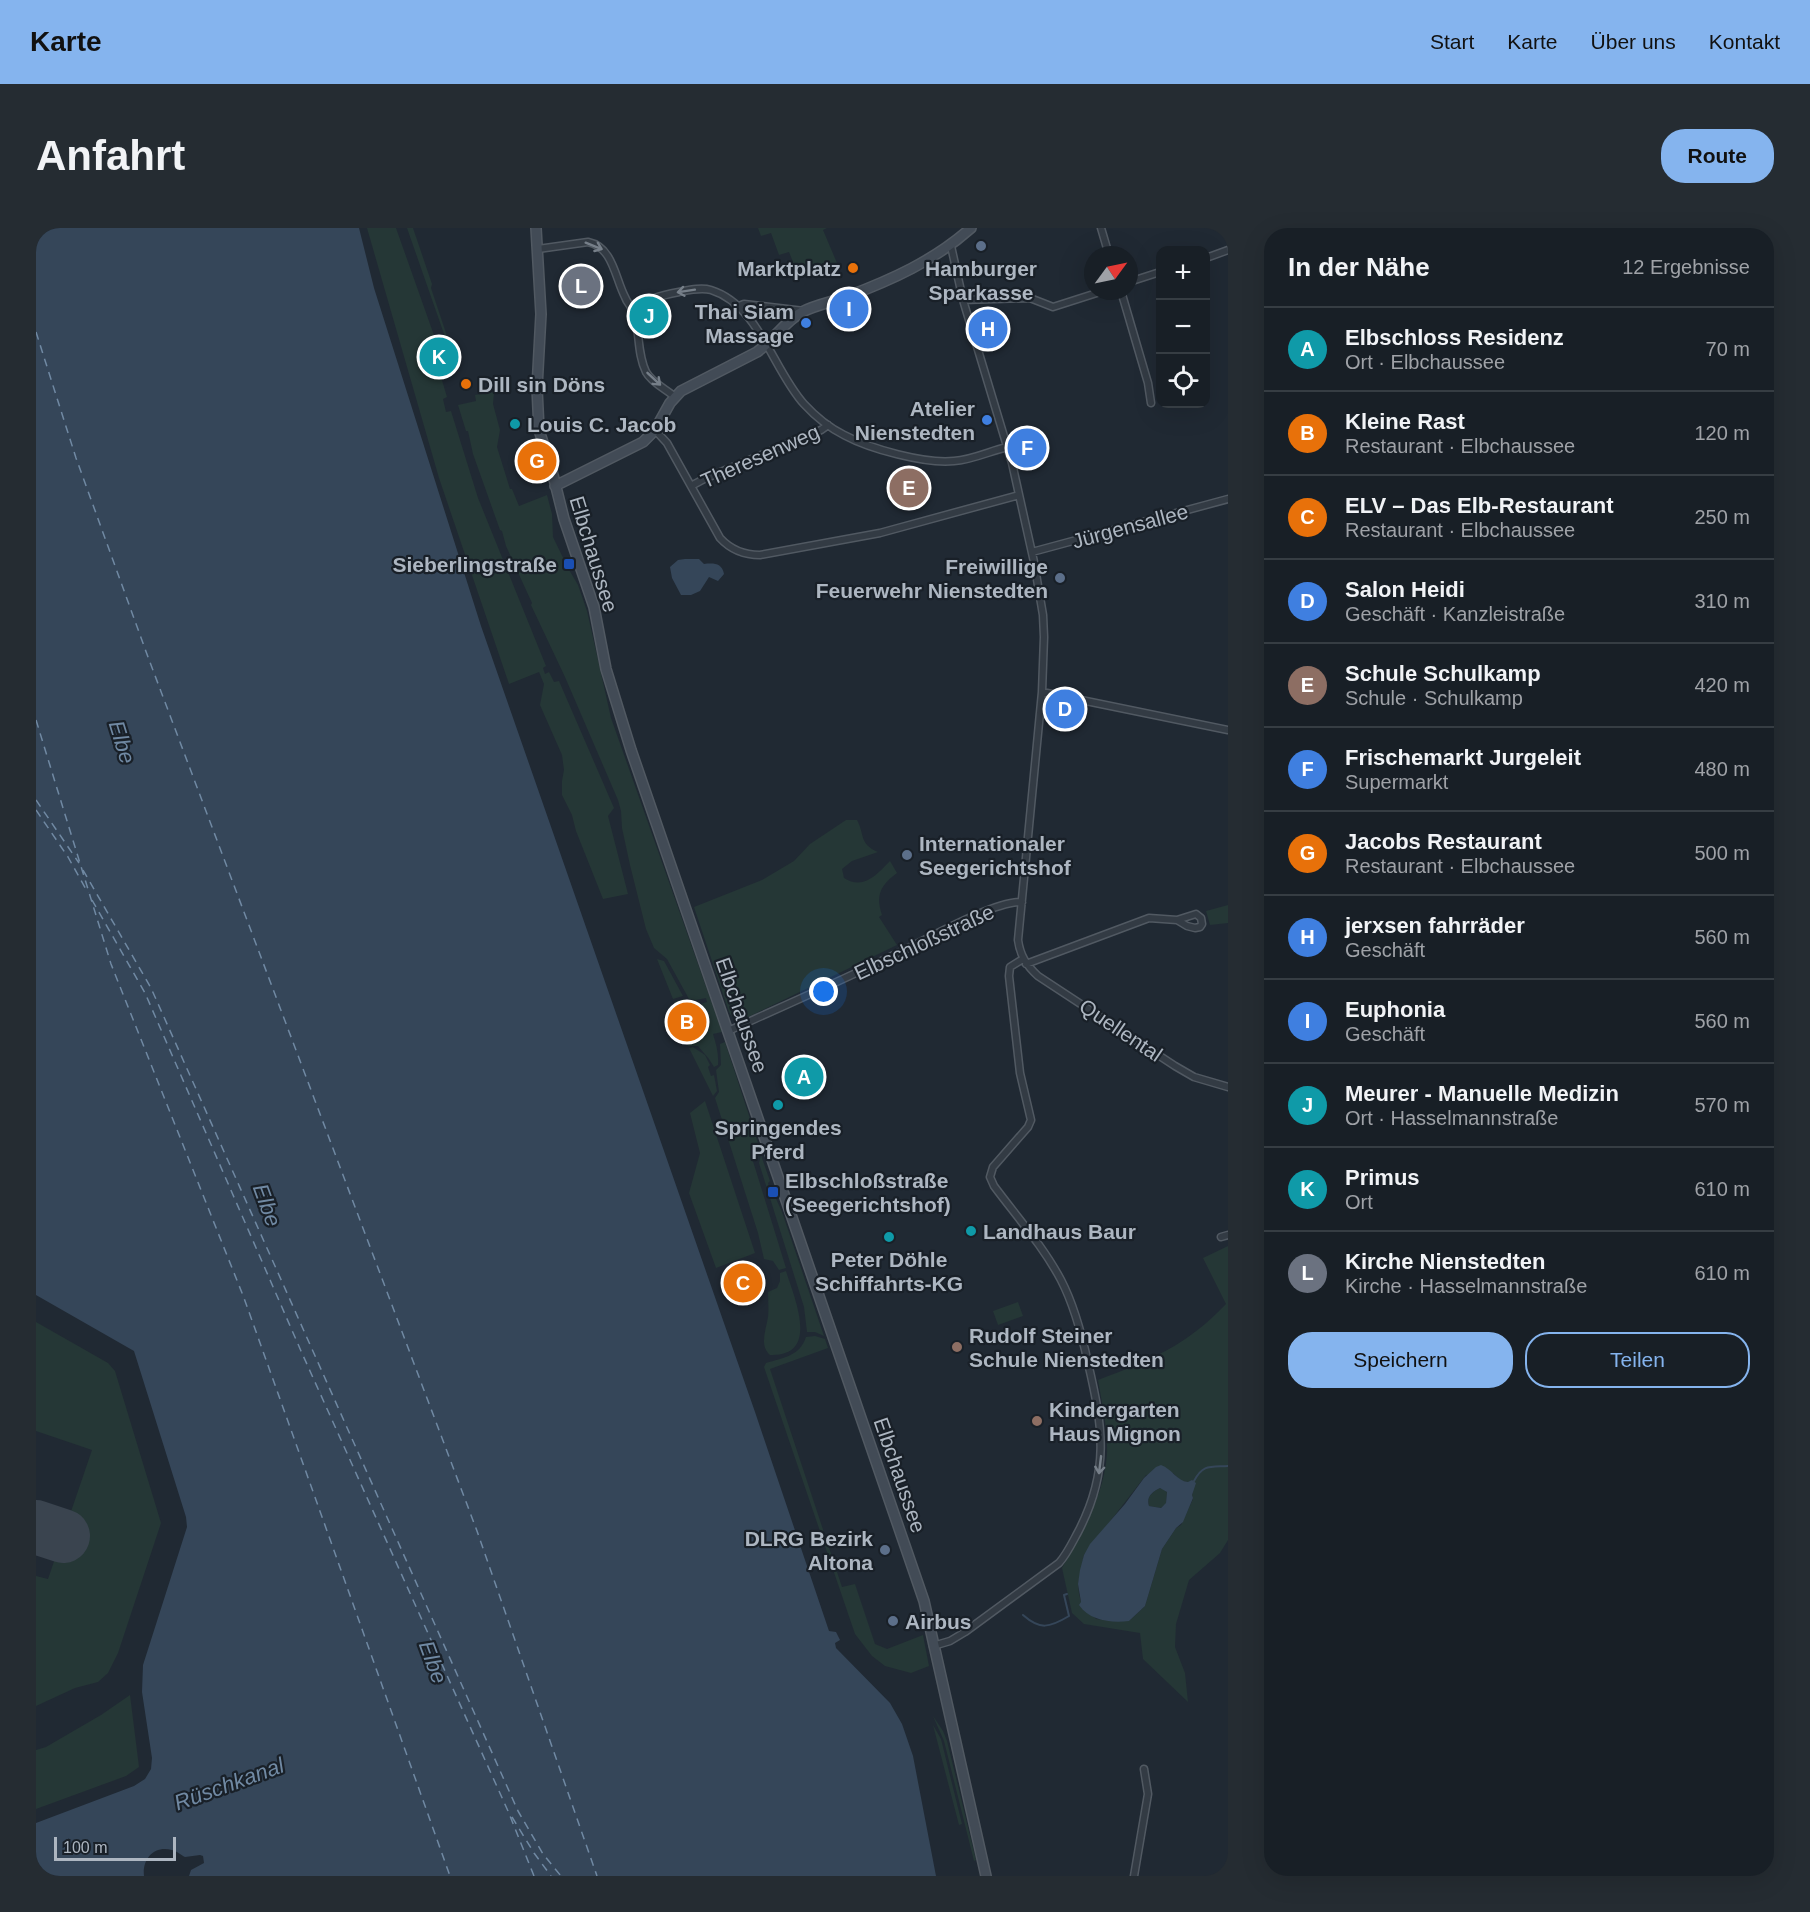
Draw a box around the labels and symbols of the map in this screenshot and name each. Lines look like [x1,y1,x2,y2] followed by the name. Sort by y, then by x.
[974,239,988,253] marker: Hamburger Sparkasse
[585,241,603,252] one-way arrow
[1084,246,1138,300] north arrow
[737,257,841,280] place label: Marktplatz
[925,257,1037,304] place label: Hamburger Sparkasse
[846,261,860,275] marker: Marktplatz
[562,264,600,308] pin: L
[677,286,696,297] one-way arrow
[830,286,868,332] pin: I
[630,294,668,338] pin: J
[695,300,794,347] place label: Thai Siam Massage
[968,306,1008,352] pin: H
[799,316,813,330] marker: Thai Siam Massage
[420,334,458,380] pin: K
[646,372,661,386] one-way arrow
[478,373,605,396] place label: Dill sin Döns
[459,377,473,391] marker: Dill sin Döns
[855,397,975,444] place label: Atelier Nienstedten
[527,413,676,436] place label: Louis C. Jacob
[980,413,994,427] marker: Atelier Nienstedten
[508,417,522,431] marker: Louis C. Jacob
[697,420,823,492] street label: Theresenweg
[1008,426,1046,470] pin: F
[518,438,556,484] pin: G
[890,466,928,510] pin: E
[565,493,623,615] street label: Elbchaussee
[1070,499,1190,553] street label: Jürgensallee
[392,553,557,576] place label: Sieberlingstraße
[816,555,1048,602] place label: Freiwillige Feuerwehr Nienstedten
[562,557,576,571] marker: Sieberlingstraße
[1053,571,1067,585] marker: Freiwillige Feuerwehr Nienstedten
[1046,686,1084,732] pin: D
[104,717,140,767] water label: Elbe
[919,832,1072,879] place label: Internationaler Seegerichtshof
[900,848,914,862] marker: Internationaler Seegerichtshof
[850,900,998,984] street label: Elbschloßstraße
[712,954,772,1076] street label: Elbchaussee
[809,977,838,1006] your location
[1075,994,1167,1066] street label: Quellental
[668,1000,706,1044] pin: B
[784,1054,824,1100] pin: A
[771,1098,785,1112] marker: Springendes Pferd
[714,1116,842,1163] place label: Springendes Pferd
[785,1169,951,1216] place label: Elbschloßstraße (Seegerichtshof)
[248,1180,286,1230] water label: Elbe
[766,1185,780,1199] marker: Elbschloßstraße (Seegerichtshof)
[983,1220,1136,1243] place label: Landhaus Baur
[964,1224,978,1238] marker: Landhaus Baur
[882,1230,896,1244] marker: Peter Döhle Schiffahrts-KG
[815,1248,963,1295] place label: Peter Döhle Schiffahrts-KG
[724,1260,762,1306] pin: C
[969,1324,1164,1371] place label: Rudolf Steiner Schule Nienstedten
[950,1340,964,1354] marker: Rudolf Steiner Schule Nienstedten
[1049,1398,1181,1445] place label: Kindergarten Haus Mignon
[870,1414,930,1536] street label: Elbchaussee
[1030,1414,1044,1428] marker: Kindergarten Haus Mignon
[1094,1454,1105,1474] one-way arrow
[745,1527,873,1574] place label: DLRG Bezirk Altona
[878,1543,892,1557] marker: DLRG Bezirk Altona
[905,1610,972,1633] place label: Airbus
[886,1614,900,1628] marker: Airbus
[414,1637,452,1687] water label: Elbe
[171,1752,288,1815] water label: Rüschkanal
[54,1834,176,1862] scale bar

